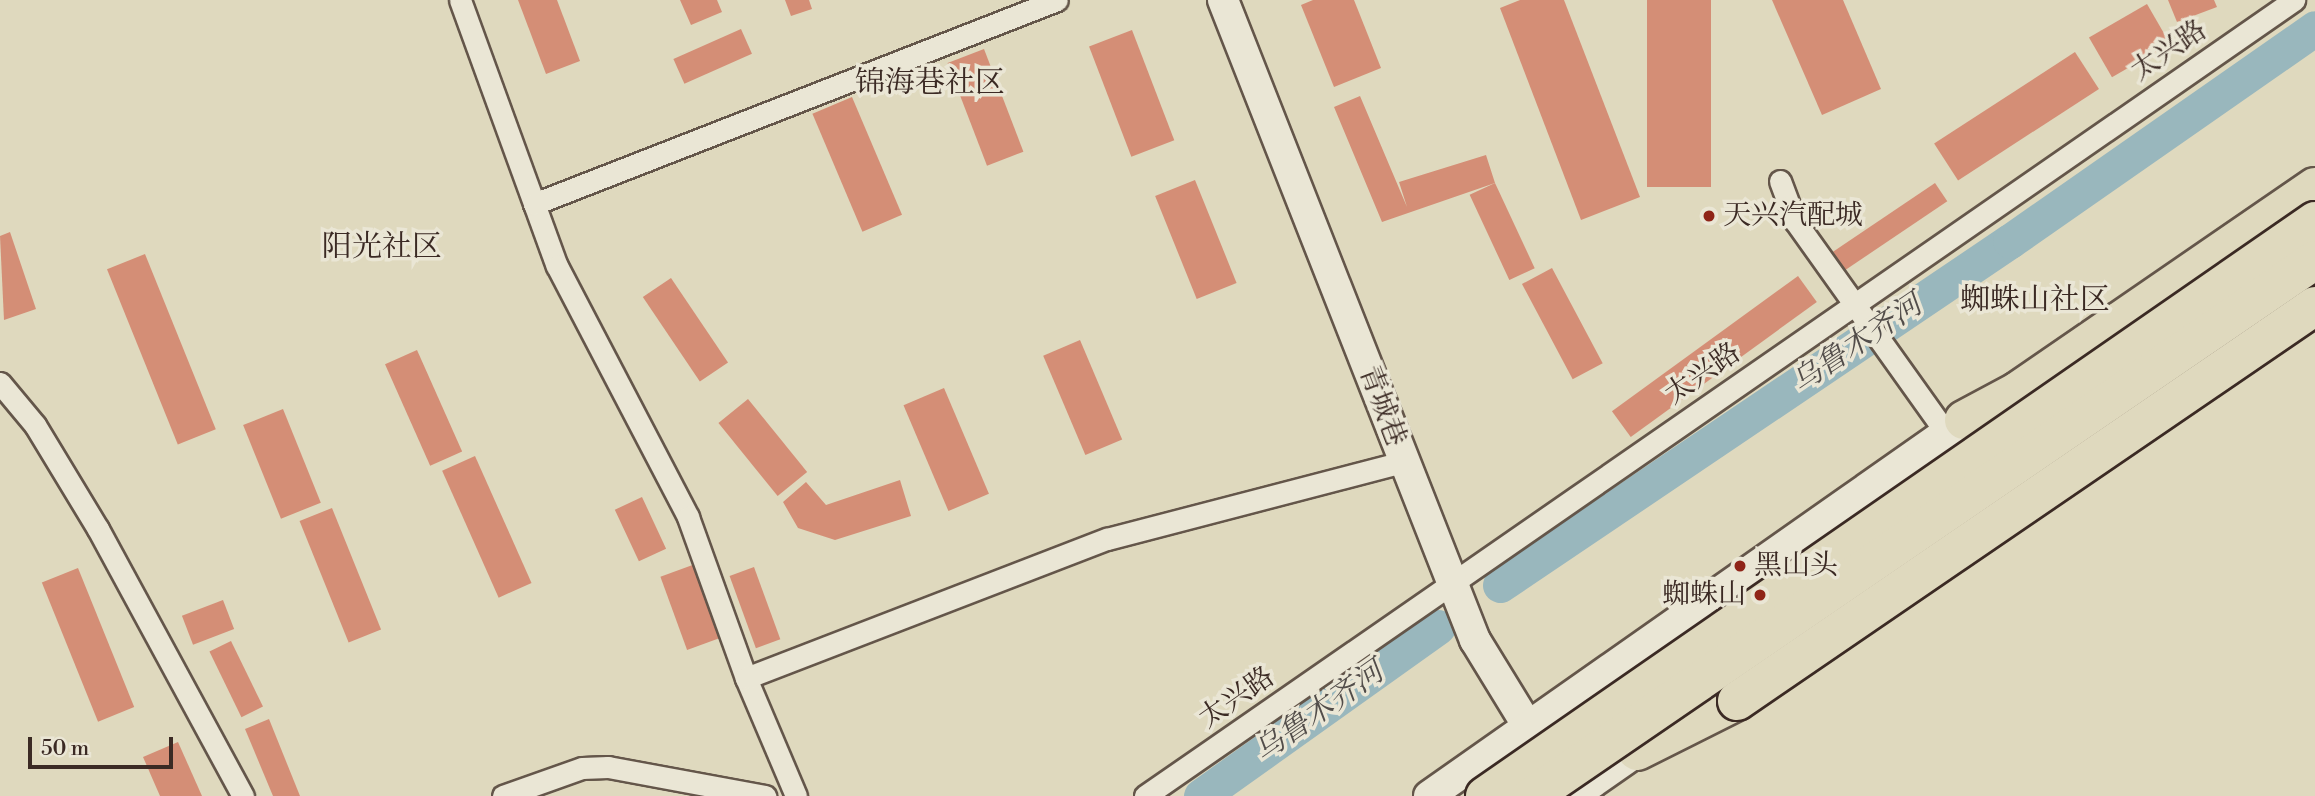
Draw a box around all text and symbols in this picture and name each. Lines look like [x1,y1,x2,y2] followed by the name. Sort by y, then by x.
[2125,14,2213,88] street label: 太兴路
[855,65,1005,101] district label: 锦海巷社区
[1723,199,1863,233] place label: 天兴汽配城
[1701,208,1717,224] marker: 天兴汽配城
[322,229,442,265] district label: 阳光社区
[1960,282,2110,318] district label: 蜘蛛山社区
[1785,287,1929,401] water label: 乌鲁木齐河
[1659,336,1747,412] street label: 太兴路
[1351,361,1413,451] street label: 青城巷
[1754,549,1838,583] place label: 黑山头
[1732,558,1748,574] marker: 黑山头
[1662,578,1746,612] place label: 蜘蛛山
[1752,587,1768,603] marker: 蜘蛛山
[1247,654,1391,770] water label: 乌鲁木齐河
[1193,660,1281,736] street label: 太兴路
[32,722,177,766] scale bar
[41,736,89,762] text: 50 m

